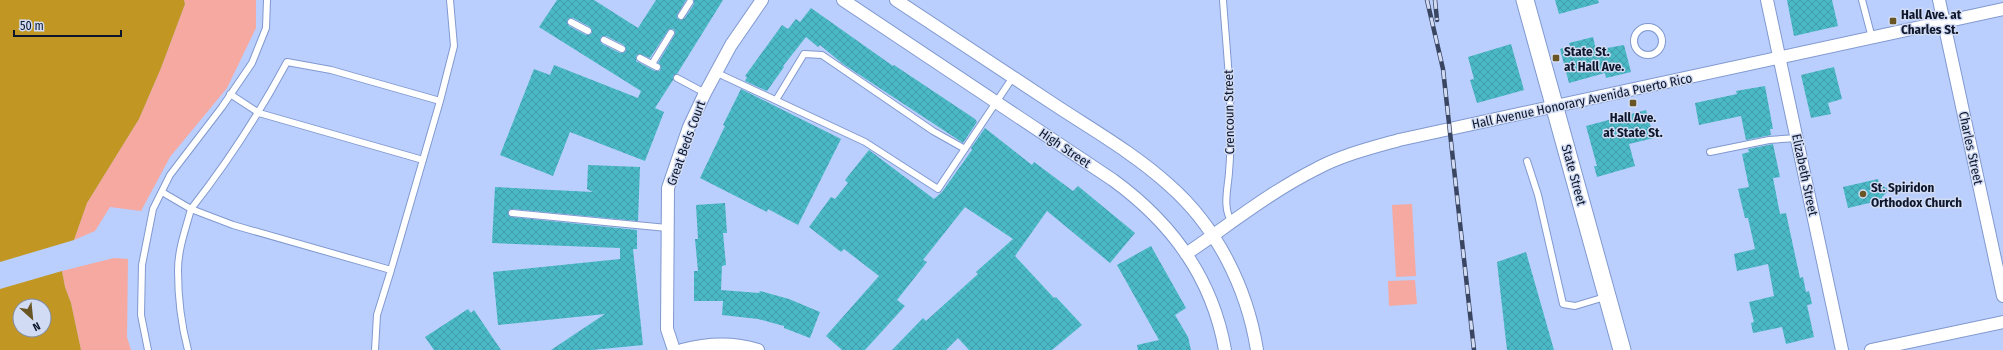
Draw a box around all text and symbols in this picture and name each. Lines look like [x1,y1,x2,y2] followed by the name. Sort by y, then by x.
[1901,7,1962,37] place label: Hall Ave. at Charles St.
[14,12,121,38] scale bar
[1888,16,1898,26] marker: Hall Ave. at Charles St.
[20,19,44,33] text: 50 m
[1564,44,1624,74] place label: State St. at Hall Ave.
[1551,53,1561,63] marker: State St. at Hall Ave.
[1221,69,1237,154] street label: Crencoun Street
[1471,70,1694,132] street label: Hall Avenue Honorary Avenida Puerto Rico
[664,98,709,188] street label: Great Beds Court
[1628,98,1638,108] marker: Hall Ave. at State St.
[1603,110,1663,140] place label: Hall Ave. at State St.
[1956,110,1986,187] street label: Charles Street
[1036,125,1094,171] street label: High Street
[1789,133,1821,218] street label: Elizabeth Street
[1559,143,1590,208] street label: State Street
[1871,180,1962,210] place label: St. Spiridon Orthodox Church
[1858,189,1868,199] marker: St. Spiridon Orthodox Church
[12,298,52,338] north arrow
[30,319,42,334] text: N

